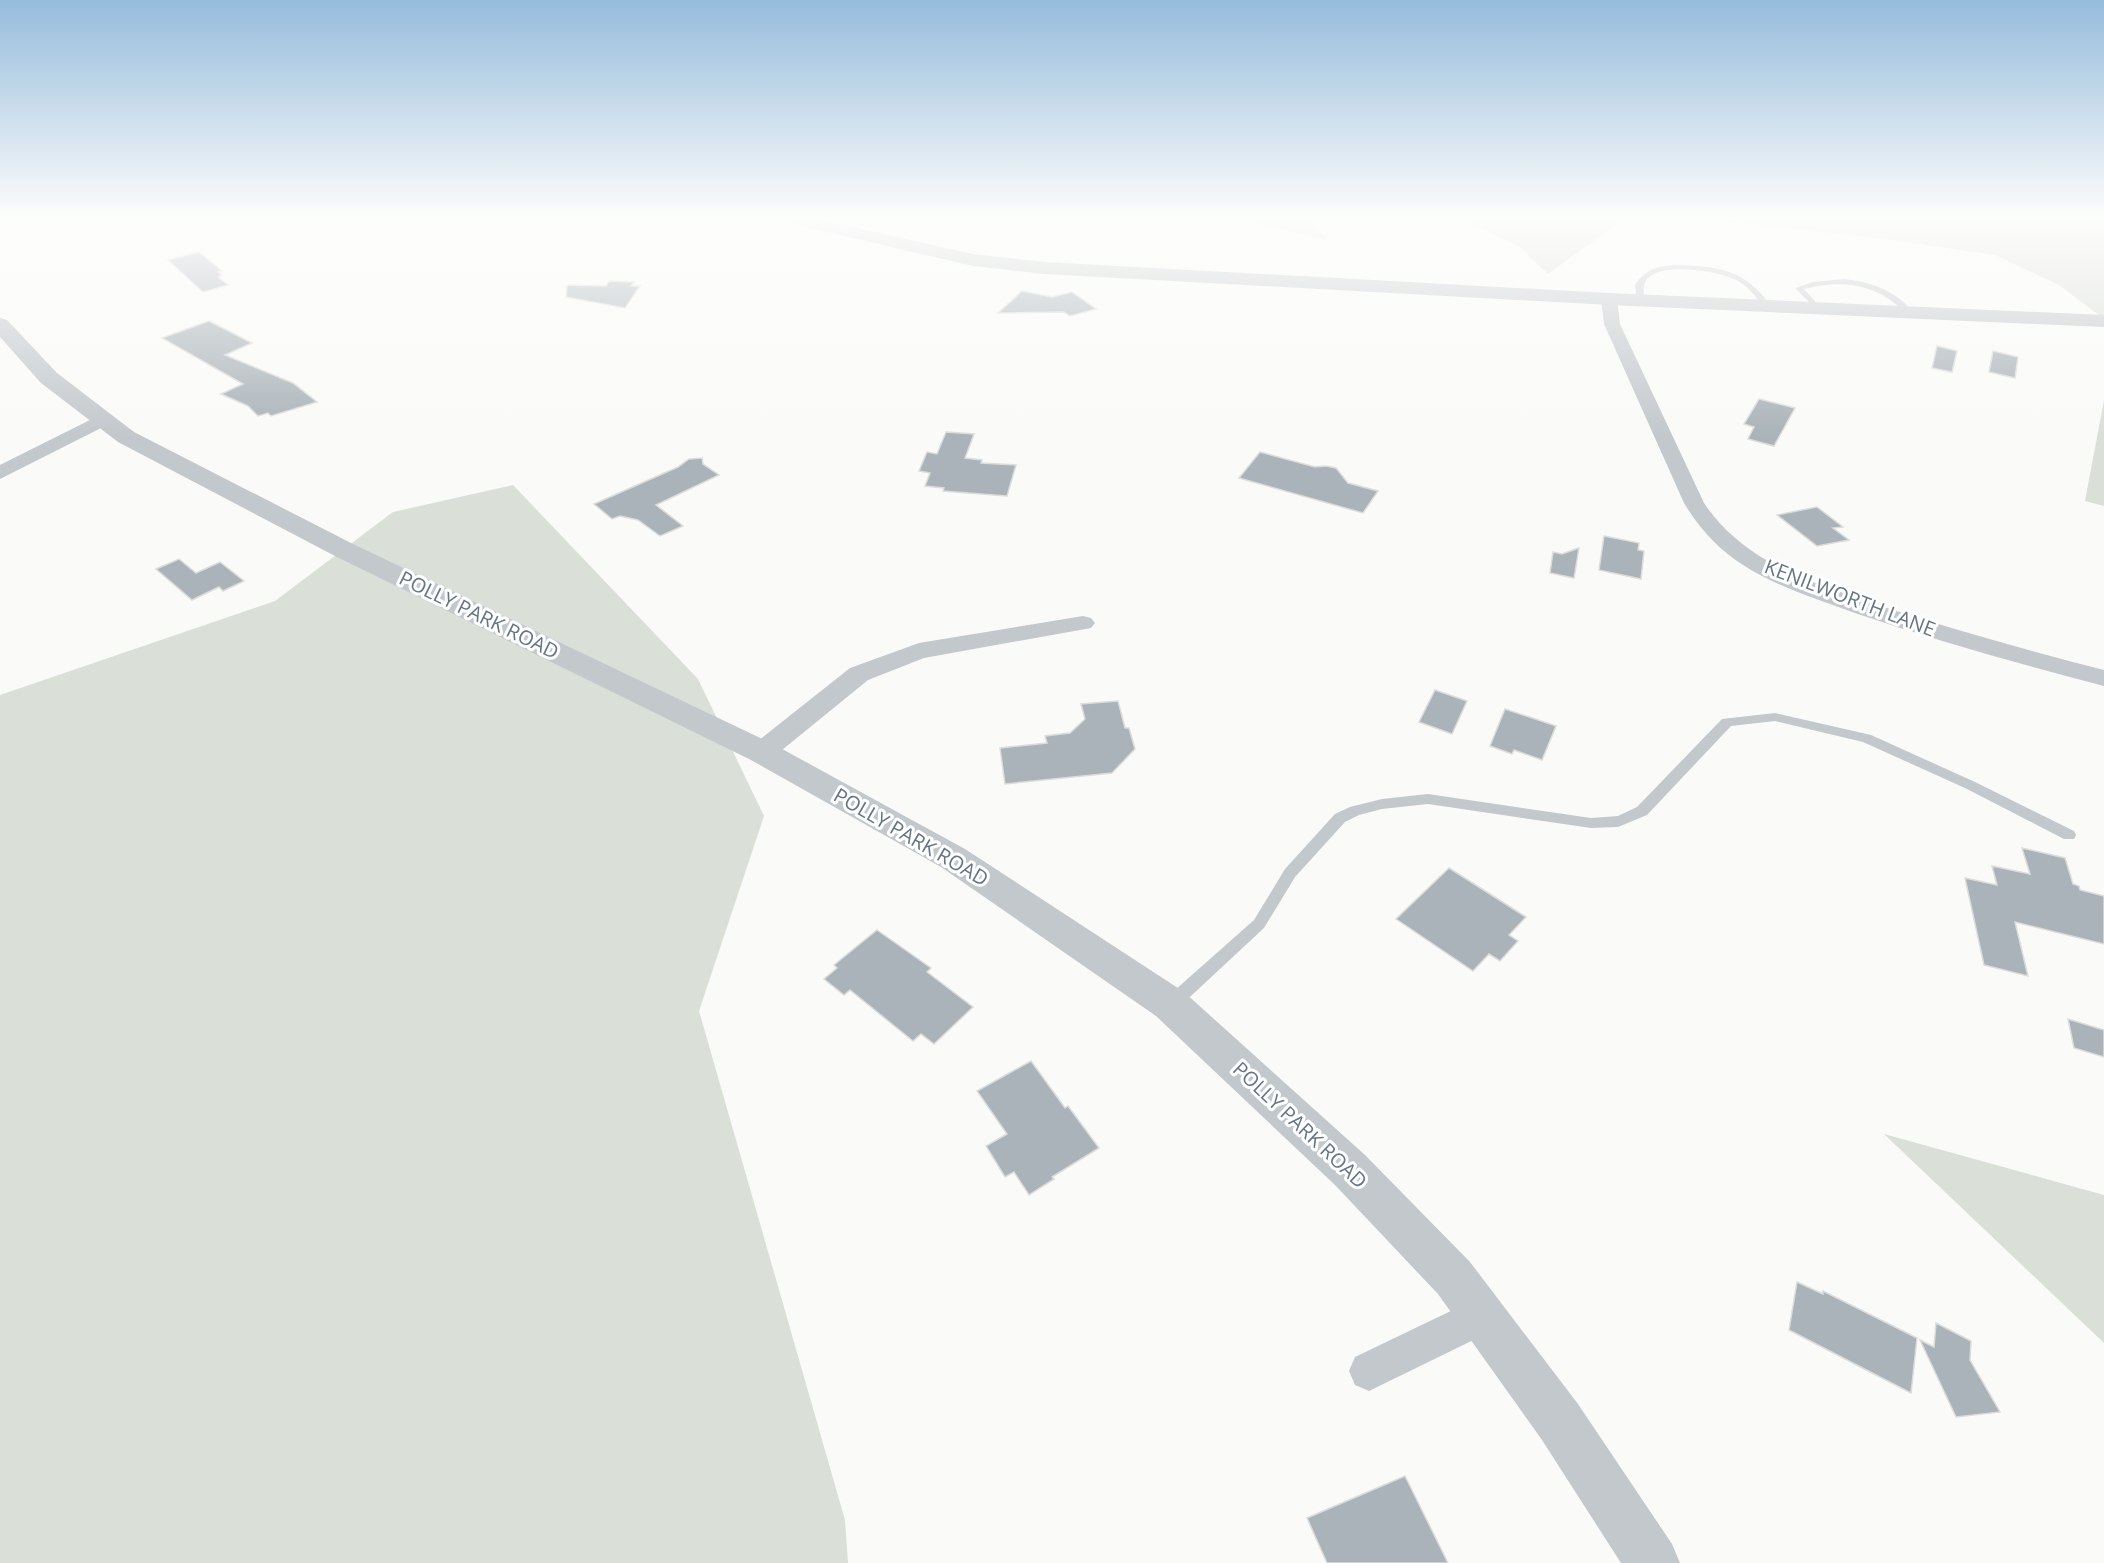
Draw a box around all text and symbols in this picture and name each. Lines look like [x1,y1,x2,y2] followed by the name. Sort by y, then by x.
[1761,552,1940,643] street label: KENILWORTH LANE
[395,564,564,665] street label: POLLY PARK ROAD
[829,781,994,892] street label: POLLY PARK ROAD
[1227,1055,1373,1194] street label: POLLY PARK ROAD

